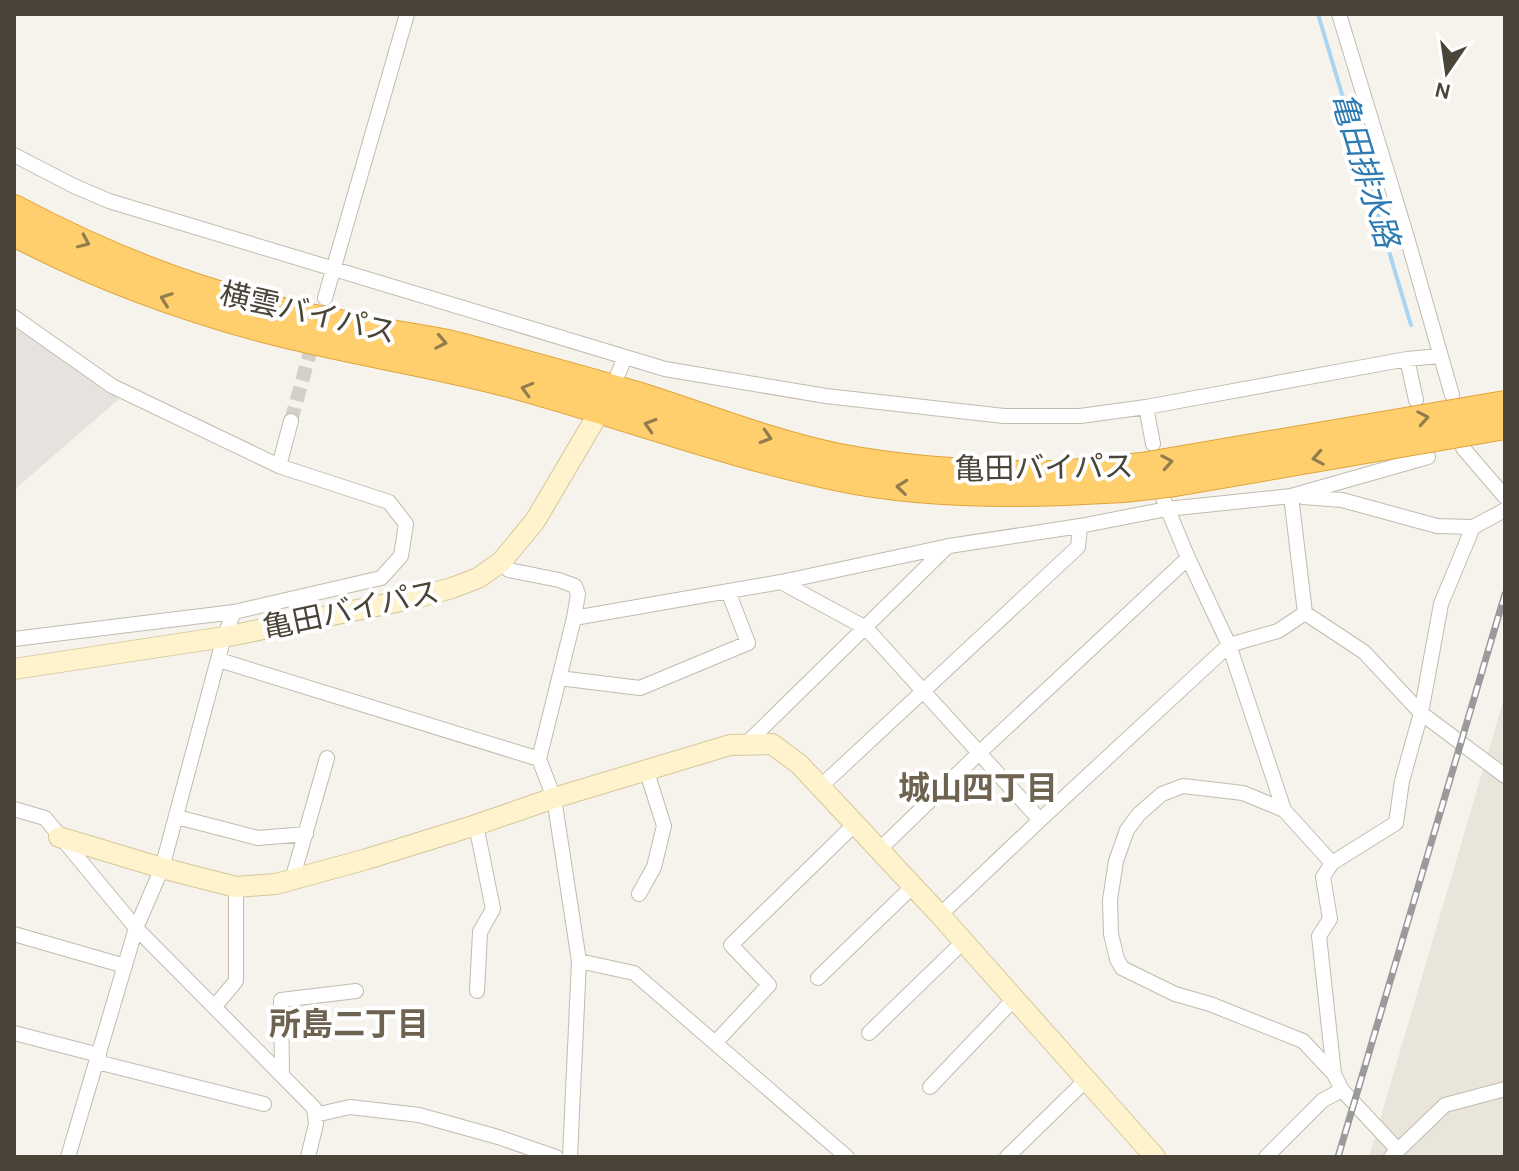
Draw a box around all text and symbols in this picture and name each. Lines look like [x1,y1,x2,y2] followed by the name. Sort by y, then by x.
[1407,32,1487,112] north arrow
[1432,76,1453,105] text: N
[1324,88,1407,255] water label: 亀田排水路
[76,232,90,248] one-way arrow
[217,275,399,351] street label: 横雲バイパス
[160,292,174,309] one-way arrow
[434,333,448,350] one-way arrow
[520,382,534,398] one-way arrow
[1416,410,1430,427] one-way arrow
[644,418,657,434] one-way arrow
[759,428,773,444] one-way arrow
[954,448,1134,488] street label: 亀田バイパス
[1311,449,1325,466] one-way arrow
[1160,454,1174,471] one-way arrow
[895,479,909,496] one-way arrow
[260,574,442,646] street label: 亀田バイパス
[898,770,1058,807] district label: 城山四丁目
[269,1006,429,1043] district label: 所島二丁目

